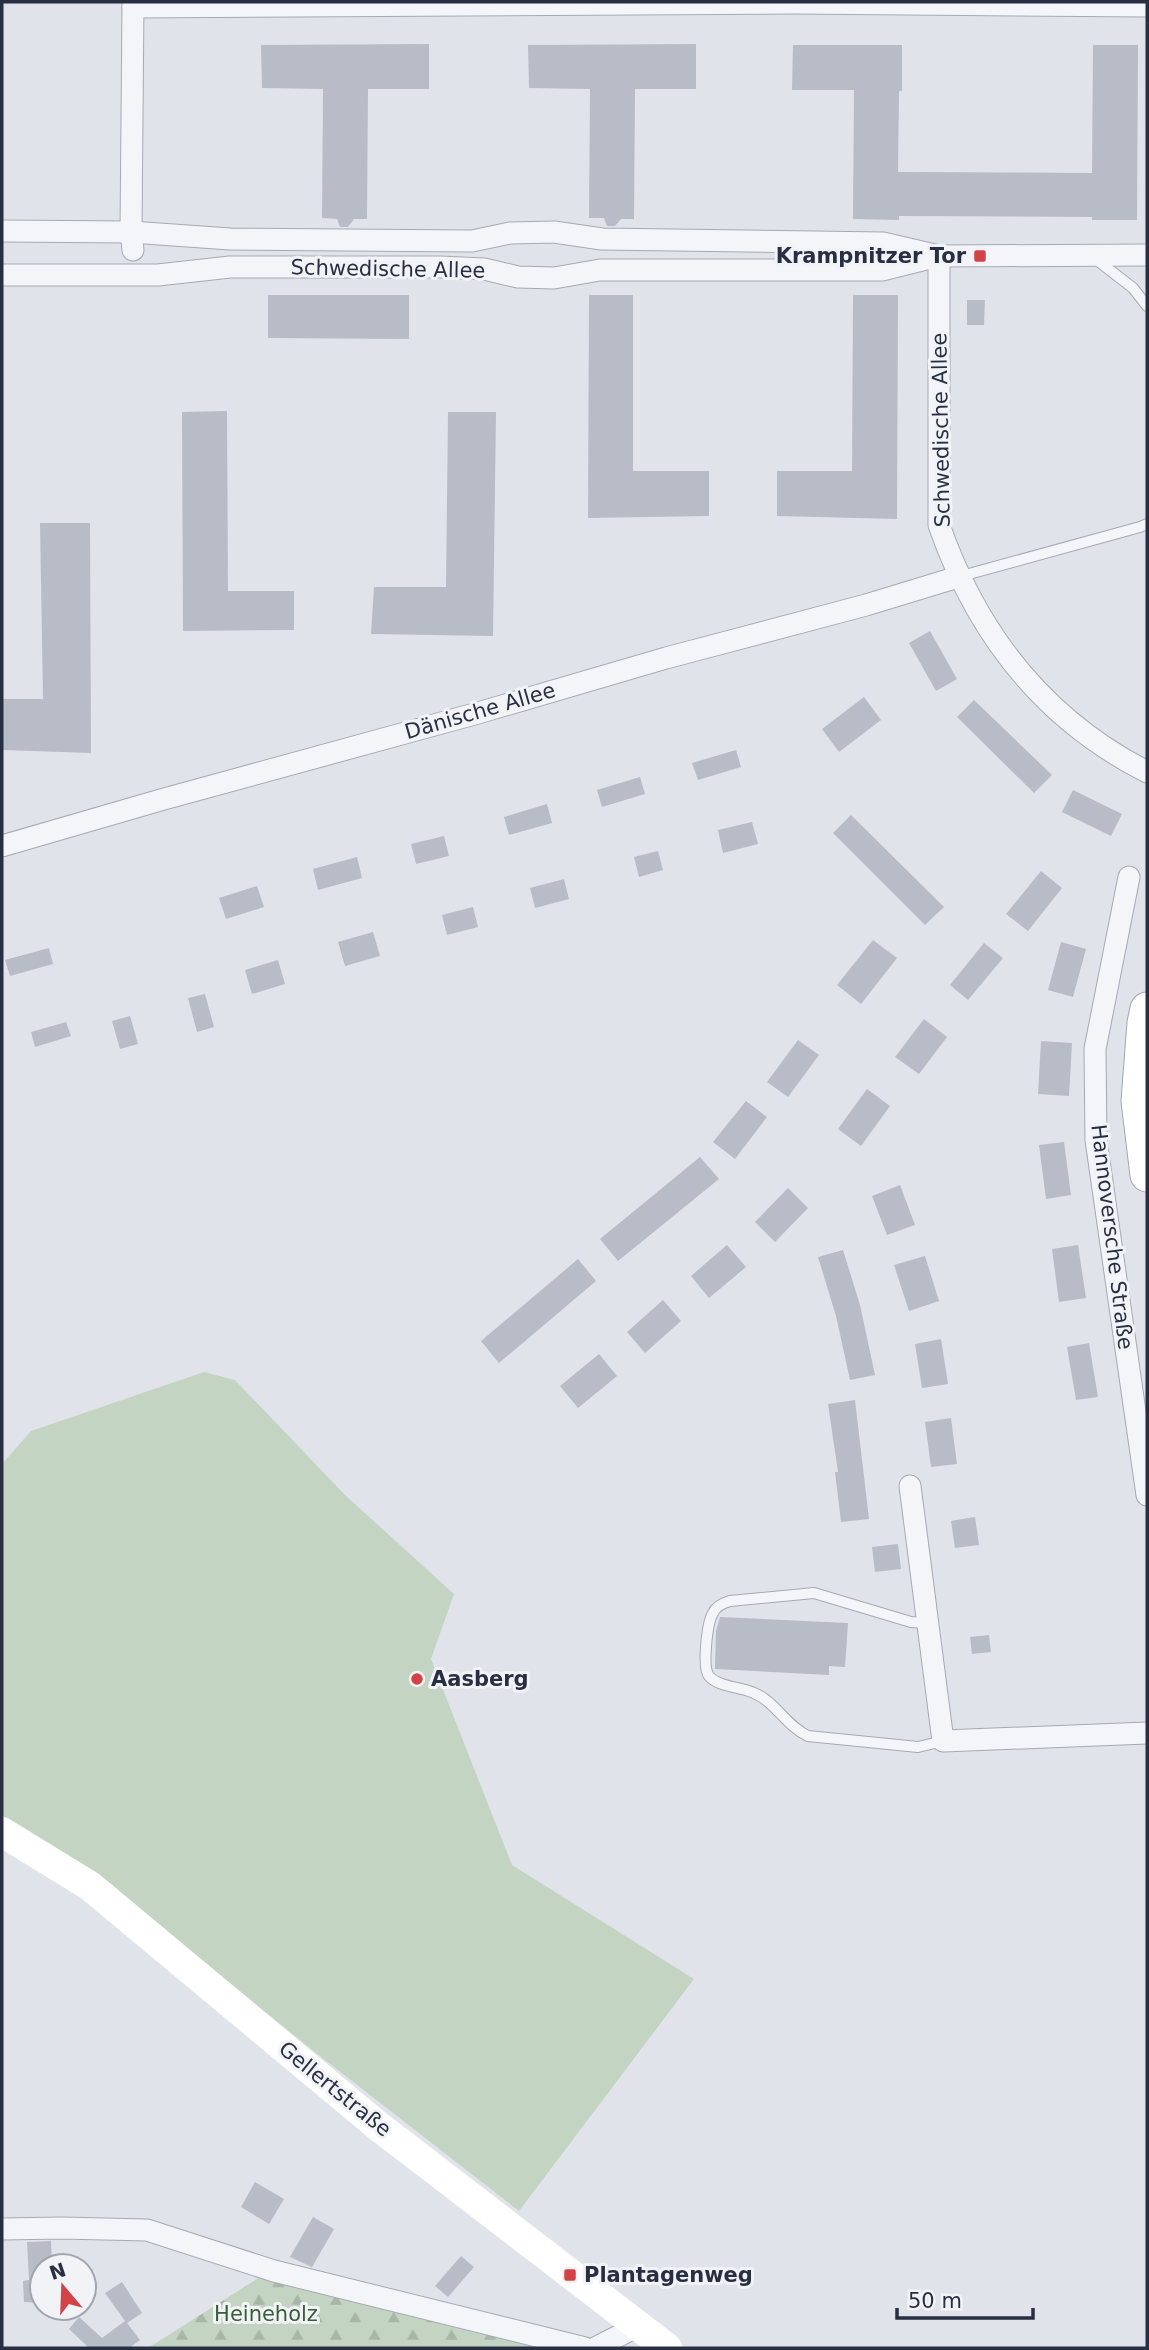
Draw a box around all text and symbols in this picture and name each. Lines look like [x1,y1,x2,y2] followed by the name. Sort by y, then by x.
[776,244,967,268] place label: Krampnitzer Tor
[972,248,988,264] marker: Krampnitzer Tor
[290,255,486,283] street label: Schwedische Allee
[927,332,955,528] street label: Schwedische Allee
[402,678,558,744] street label: Dänische Allee
[1086,1123,1138,1351] street label: Hannoversche Straße
[431,1667,529,1691] place label: Aasberg
[409,1671,425,1687] marker: Aasberg
[274,2036,396,2142] street label: Gellertstraße
[28,2252,98,2322] north arrow
[46,2258,69,2284] text: N
[584,2263,753,2287] place label: Plantagenweg
[562,2267,578,2283] marker: Plantagenweg
[897,2276,1034,2320] scale bar
[908,2289,962,2313] text: 50 m
[214,2302,318,2326] park label: Heineholz

